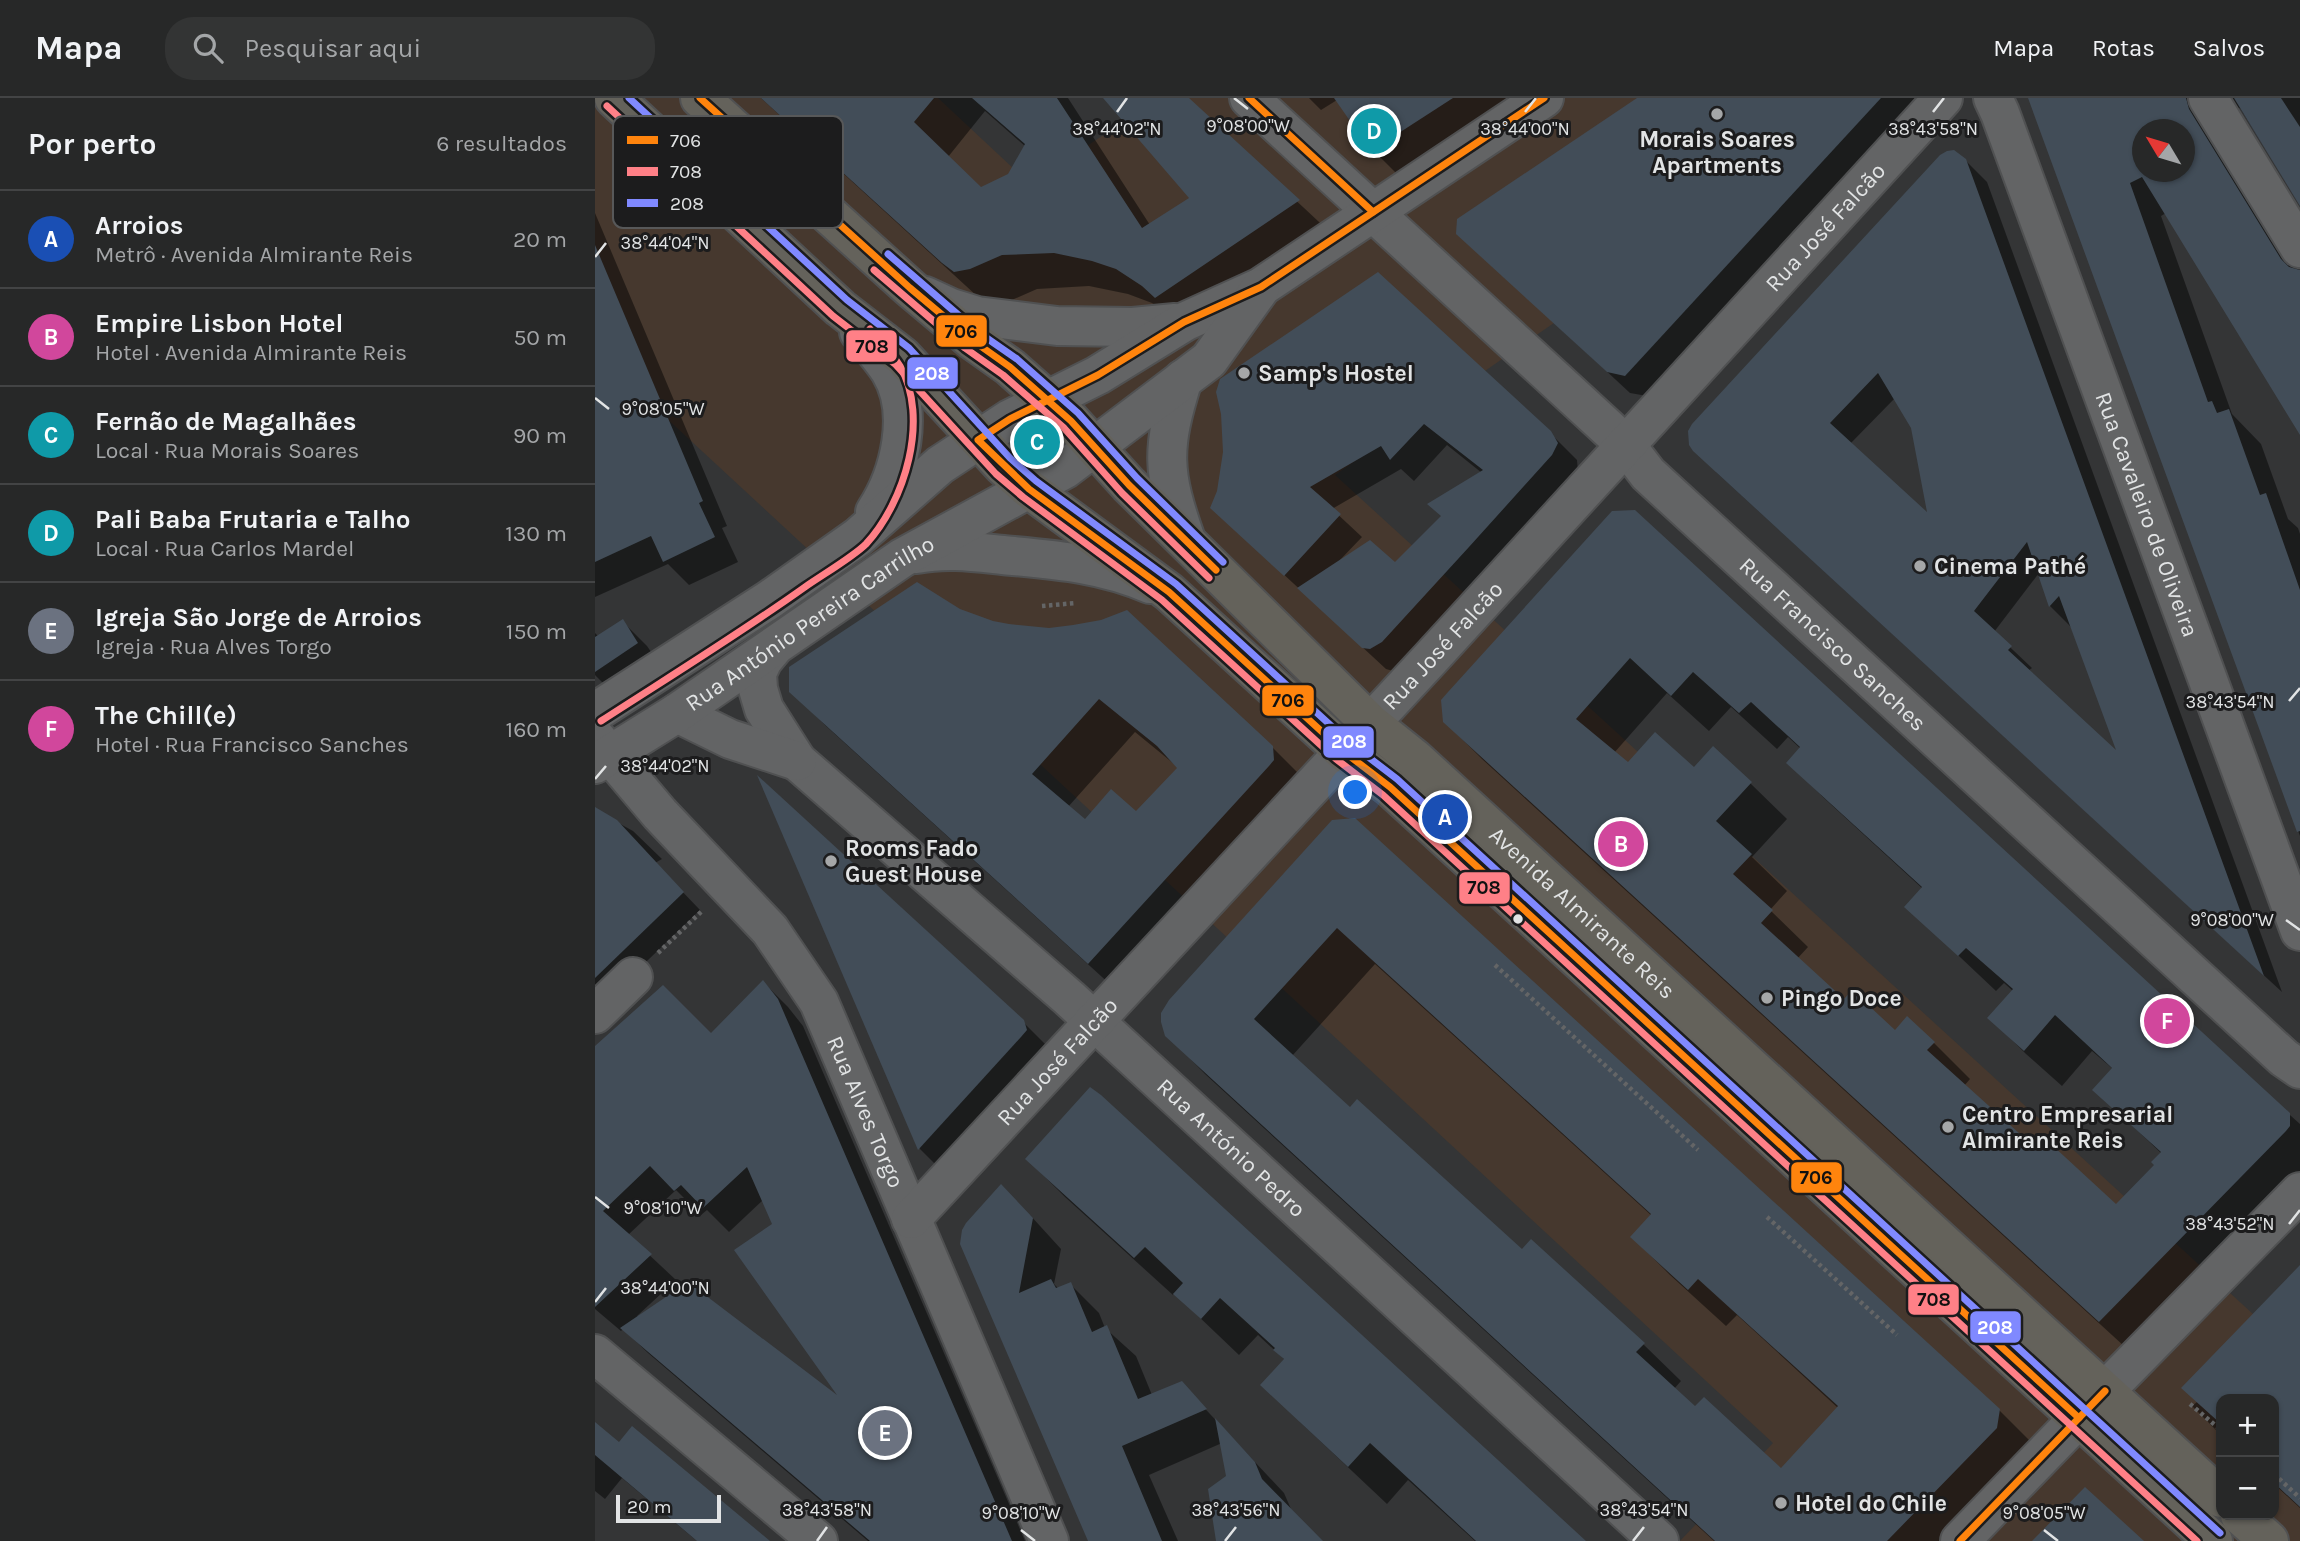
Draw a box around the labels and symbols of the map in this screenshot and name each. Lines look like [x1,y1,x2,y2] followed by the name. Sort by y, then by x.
[1351,105,1397,157] pin: D
[1709,106,1725,122] marker: Morais Soares Apartments
[1206,115,1290,137] text: 9°08'00"W
[613,116,843,228] legend
[1072,118,1162,140] text: 38°44'02"N
[1480,118,1570,140] text: 38°44'00"N
[1888,118,1978,140] text: 38°43'58"N
[2132,119,2195,182] north arrow
[1639,126,1795,179] place label: Morais Soares Apartments
[670,130,701,152] text: 706
[1760,157,1891,297] street label: Rua José Falcão
[670,161,702,183] text: 708
[670,193,704,215] text: 208
[621,232,709,254] text: 38°44'04"N
[935,314,988,348] line badge: 706
[944,321,978,343] text: 706
[845,329,898,363] line badge: 708
[855,336,889,358] text: 708
[906,356,959,390] line badge: 208
[1258,360,1414,387] place label: Samp's Hostel
[914,363,950,385] text: 208
[1236,365,1252,381] marker: Samp's Hostel
[2089,388,2204,641] street label: Rua Cavaleiro de Oliveira
[621,398,705,420] text: 9°08'05"W
[1014,416,1060,468] pin: C
[680,530,939,717] street label: Rua António Pereira Carrilho
[1734,552,1932,737] street label: Rua Francisco Sanches
[1934,553,2086,580] place label: Cinema Pathé
[1912,558,1928,574] marker: Cinema Pathé
[1377,576,1509,716] street label: Rua José Falcão
[1261,684,1315,717] line badge: 706
[1271,690,1305,712] text: 706
[2186,691,2274,713] text: 38°43'54"N
[1322,725,1375,759] line badge: 208
[1331,731,1367,753] text: 208
[620,755,710,777] text: 38°44'02"N
[1338,775,1372,809] your location
[1422,791,1468,843] pin: A
[1598,818,1644,870] pin: B
[1484,821,1680,1005] street label: Avenida Almirante Reis
[845,835,982,888] place label: Rooms Fado Guest House
[823,853,839,869] marker: Rooms Fado Guest House
[1458,871,1511,905] line badge: 708
[1467,877,1501,899] text: 708
[2190,909,2274,931] text: 9°08'00"W
[1511,912,1525,926] unlabelled marker
[1781,985,1902,1012] place label: Pingo Doce
[1759,990,1775,1006] marker: Pingo Doce
[991,992,1124,1131] street label: Rua José Falcão
[2144,995,2190,1047] pin: F
[821,1032,910,1192] street label: Rua Alves Torgo
[1151,1073,1311,1223] street label: Rua António Pedro
[1962,1101,2173,1154] place label: Centro Empresarial Almirante Reis
[1940,1119,1956,1135] marker: Centro Empresarial Almirante Reis
[1790,1161,1843,1194] line badge: 706
[1799,1167,1833,1189] text: 706
[624,1197,702,1219] text: 9°08'10"W
[2185,1213,2275,1235] text: 38°43'52"N
[620,1277,710,1299] text: 38°44'00"N
[1907,1283,1960,1316] line badge: 708
[1917,1289,1951,1311] text: 708
[1969,1310,2022,1344] line badge: 208
[1977,1317,2013,1339] text: 208
[862,1407,908,1459] pin: E
[1795,1490,1947,1517] place label: Hotel do Chile
[616,1492,721,1524] scale bar
[1773,1495,1789,1511] marker: Hotel do Chile
[782,1499,872,1521] text: 38°43'58"N
[1191,1499,1281,1521] text: 38°43'56"N
[1600,1499,1688,1521] text: 38°43'54"N
[982,1502,1060,1524] text: 9°08'10"W
[2002,1502,2086,1524] text: 9°08'05"W

